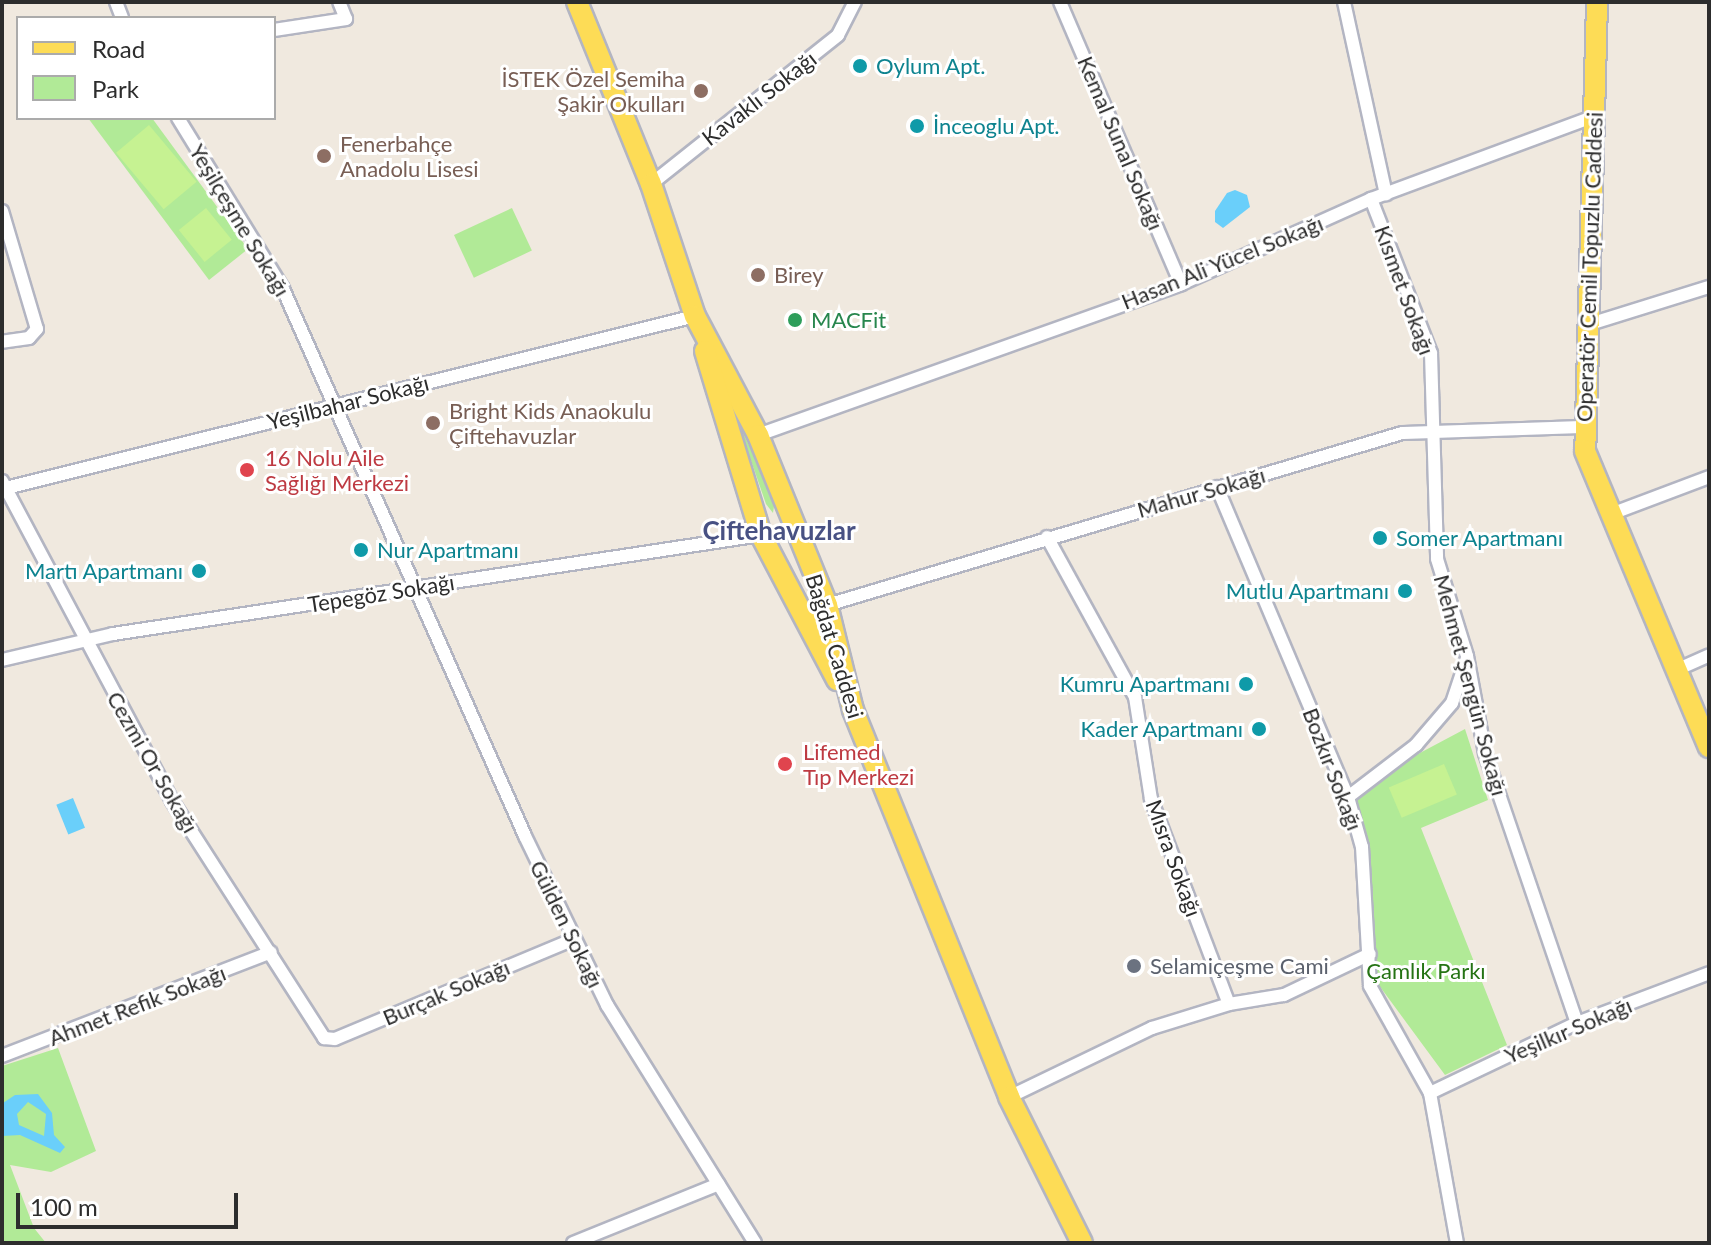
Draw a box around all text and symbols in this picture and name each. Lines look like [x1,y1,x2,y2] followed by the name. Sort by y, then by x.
[16,16,276,120] legend
[92,34,145,63] text: Road
[697,45,821,151] street label: Kavaklı Sokağı
[1072,52,1170,234] street label: Kemal Sunal Sokağı
[876,53,986,79] place label: Oylum Apt.
[851,57,869,75] marker: Oylum Apt.
[501,65,685,116] place label: İSTEK Özel Semiha Şakir Okulları
[92,74,139,103] text: Park
[692,82,710,100] marker: İSTEK Özel Semiha Şakir Okulları
[1570,111,1608,423] street label: Operatör Cemil Topuzlu Caddesi
[933,113,1060,139] place label: İnceoglu Apt.
[908,117,926,135] marker: İnceoglu Apt.
[340,130,478,182] place label: Fenerbahçe Anadolu Lisesi
[184,139,296,301] street label: Yeşilçeşme Sokağı
[315,147,333,165] marker: Fenerbahçe Anadolu Lisesi
[1117,209,1327,315] street label: Hasan Ali Yücel Sokağı
[1369,222,1441,358] street label: Kısmet Sokağı
[774,262,823,288] place label: Birey
[749,266,767,284] marker: Birey
[811,307,886,333] place label: MACFit
[786,311,804,329] marker: MACFit
[264,369,432,435] street label: Yeşilbahar Sokağı
[449,397,652,448] place label: Bright Kids Anaokulu Çiftehavuzlar
[424,414,442,432] marker: Bright Kids Anaokulu Çiftehavuzlar
[265,444,409,496] place label: 16 Nolu Aile Sağlığı Merkezi
[236,459,258,481] marker: 16 Nolu Aile Sağlığı Merkezi
[1134,461,1268,523] street label: Mahur Sokağı
[702,515,856,547] district label: Çiftehavuzlar
[1396,525,1564,551] place label: Somer Apartmanı
[1371,529,1389,547] marker: Somer Apartmanı
[377,537,520,563] place label: Nur Apartmanı
[352,541,370,559] marker: Nur Apartmanı
[24,558,183,584] place label: Martı Apartmanı
[190,562,208,580] marker: Martı Apartmanı
[306,568,456,618] street label: Tepegöz Sokağı
[801,571,869,721] street label: Bağdat Caddesi
[1429,572,1513,798] street label: Mehmet Şengün Sokağı
[1225,578,1389,604] place label: Mutlu Apartmanı
[1396,582,1414,600] marker: Mutlu Apartmanı
[1059,671,1230,697] place label: Kumru Apartmanı
[1237,675,1255,693] marker: Kumru Apartmanı
[102,686,204,838] street label: Cezmi Or Sokağı
[1297,704,1369,834] street label: Bozkır Sokağı
[1079,716,1243,742] place label: Kader Apartmanı
[1250,720,1268,738] marker: Kader Apartmanı
[803,738,914,790] place label: Lifemed Tıp Merkezi
[774,753,796,775] marker: Lifemed Tıp Merkezi
[1141,796,1207,920] street label: Mısra Sokağı
[525,856,609,992] street label: Gülden Sokağı
[379,953,513,1031] street label: Burçak Sokağı
[1150,953,1329,979] place label: Selamiçeşme Cami
[1125,957,1143,975] marker: Selamiçeşme Cami
[1366,958,1486,984] park label: Çamlık Parkı
[45,959,229,1051] street label: Ahmet Refik Sokağı
[1500,991,1636,1069] street label: Yeşilkır Sokağı
[20,1177,242,1227] scale bar
[30,1192,98,1221] text: 100 m

